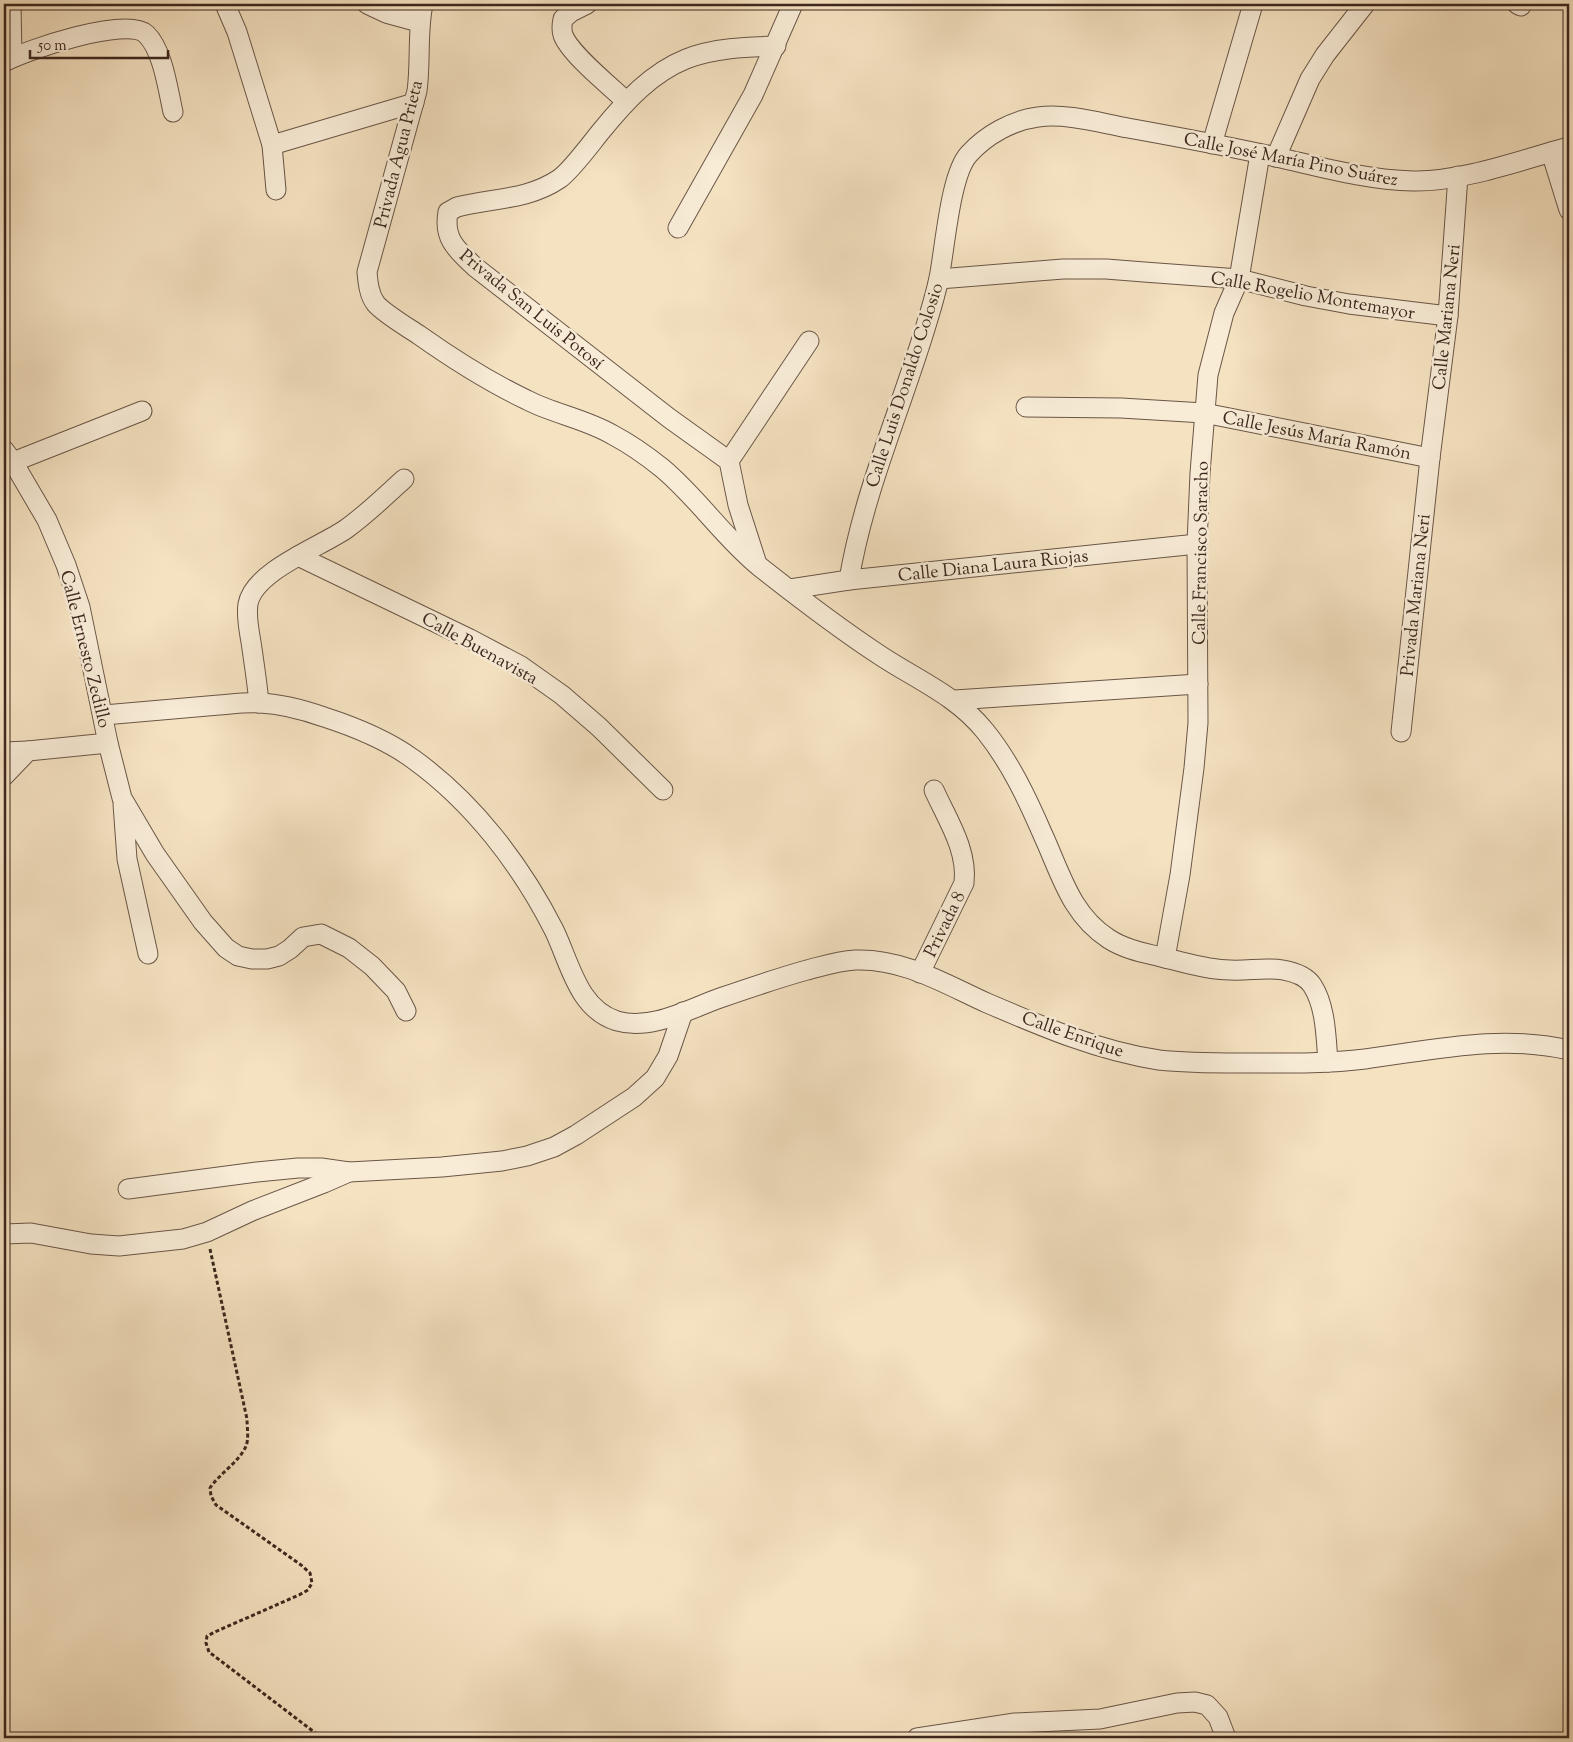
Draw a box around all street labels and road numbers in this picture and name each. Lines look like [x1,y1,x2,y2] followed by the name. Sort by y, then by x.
[369,78,431,231] street label: Privada Agua Prieta
[1181,127,1400,195] street label: Calle José María Pino Suárez
[1427,243,1469,391] street label: Calle Mariana Neri
[453,244,609,377] street label: Privada San Luis Potosí
[1209,266,1417,328] street label: Calle Rogelio Montemayor
[861,280,951,491] street label: Calle Luis Donaldo Colosio
[1220,406,1413,468] street label: Calle Jesús María Ramón
[1187,461,1217,645] street label: Calle Francisco Saracho
[1396,513,1438,678] street label: Privada Mariana Neri
[897,544,1090,590] street label: Calle Diana Laura Riojas
[52,568,116,731] street label: Calle Ernesto Zedillo
[416,607,542,693] street label: Calle Buenavista
[919,888,973,962] street label: Privada 8
[1018,1006,1127,1066] street label: Calle Enrique

